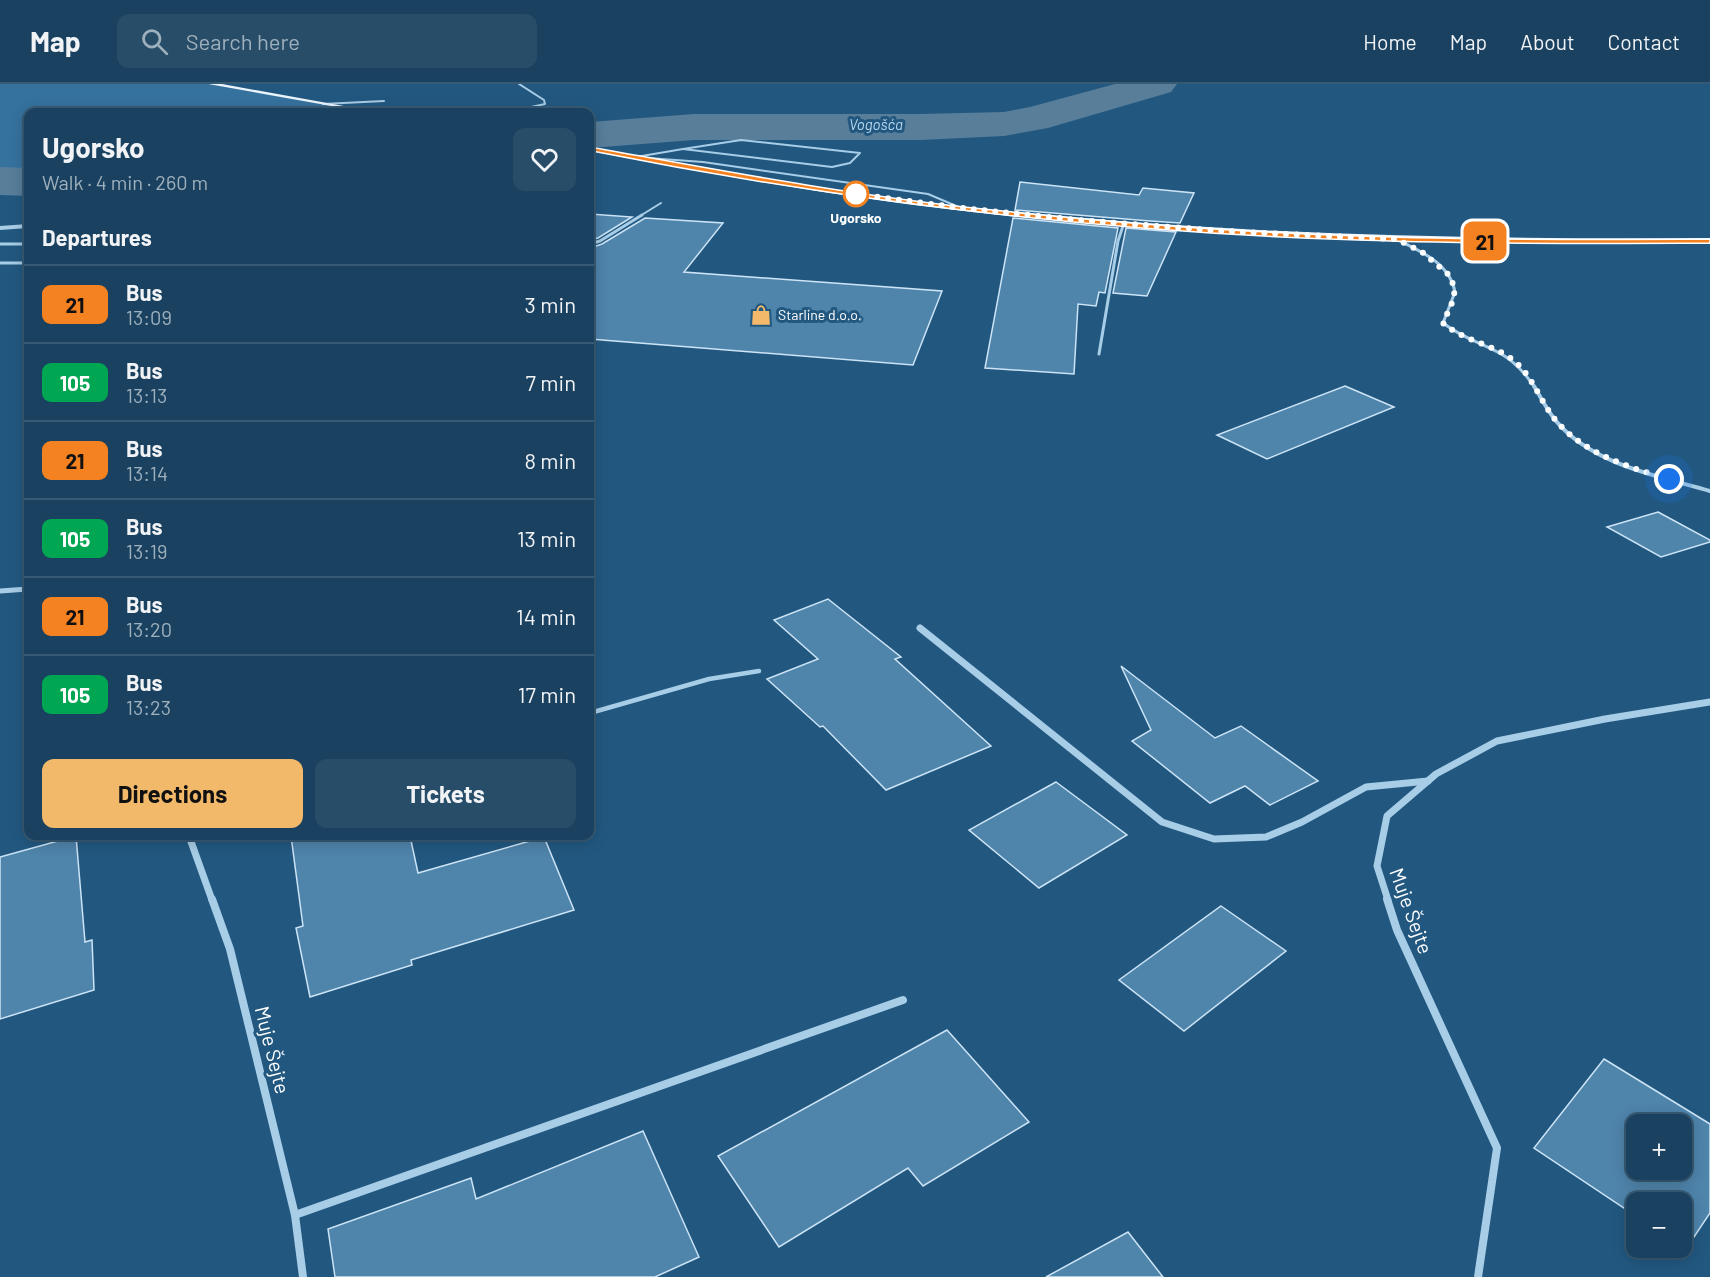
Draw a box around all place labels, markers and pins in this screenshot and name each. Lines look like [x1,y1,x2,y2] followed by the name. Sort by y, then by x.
[843,181,869,207] marker: Ugorsko
[830,209,882,226] place label: Ugorsko
[749,303,773,327] shop icon: Starline d.o.o.
[778,306,862,323] place label: Starline d.o.o.

